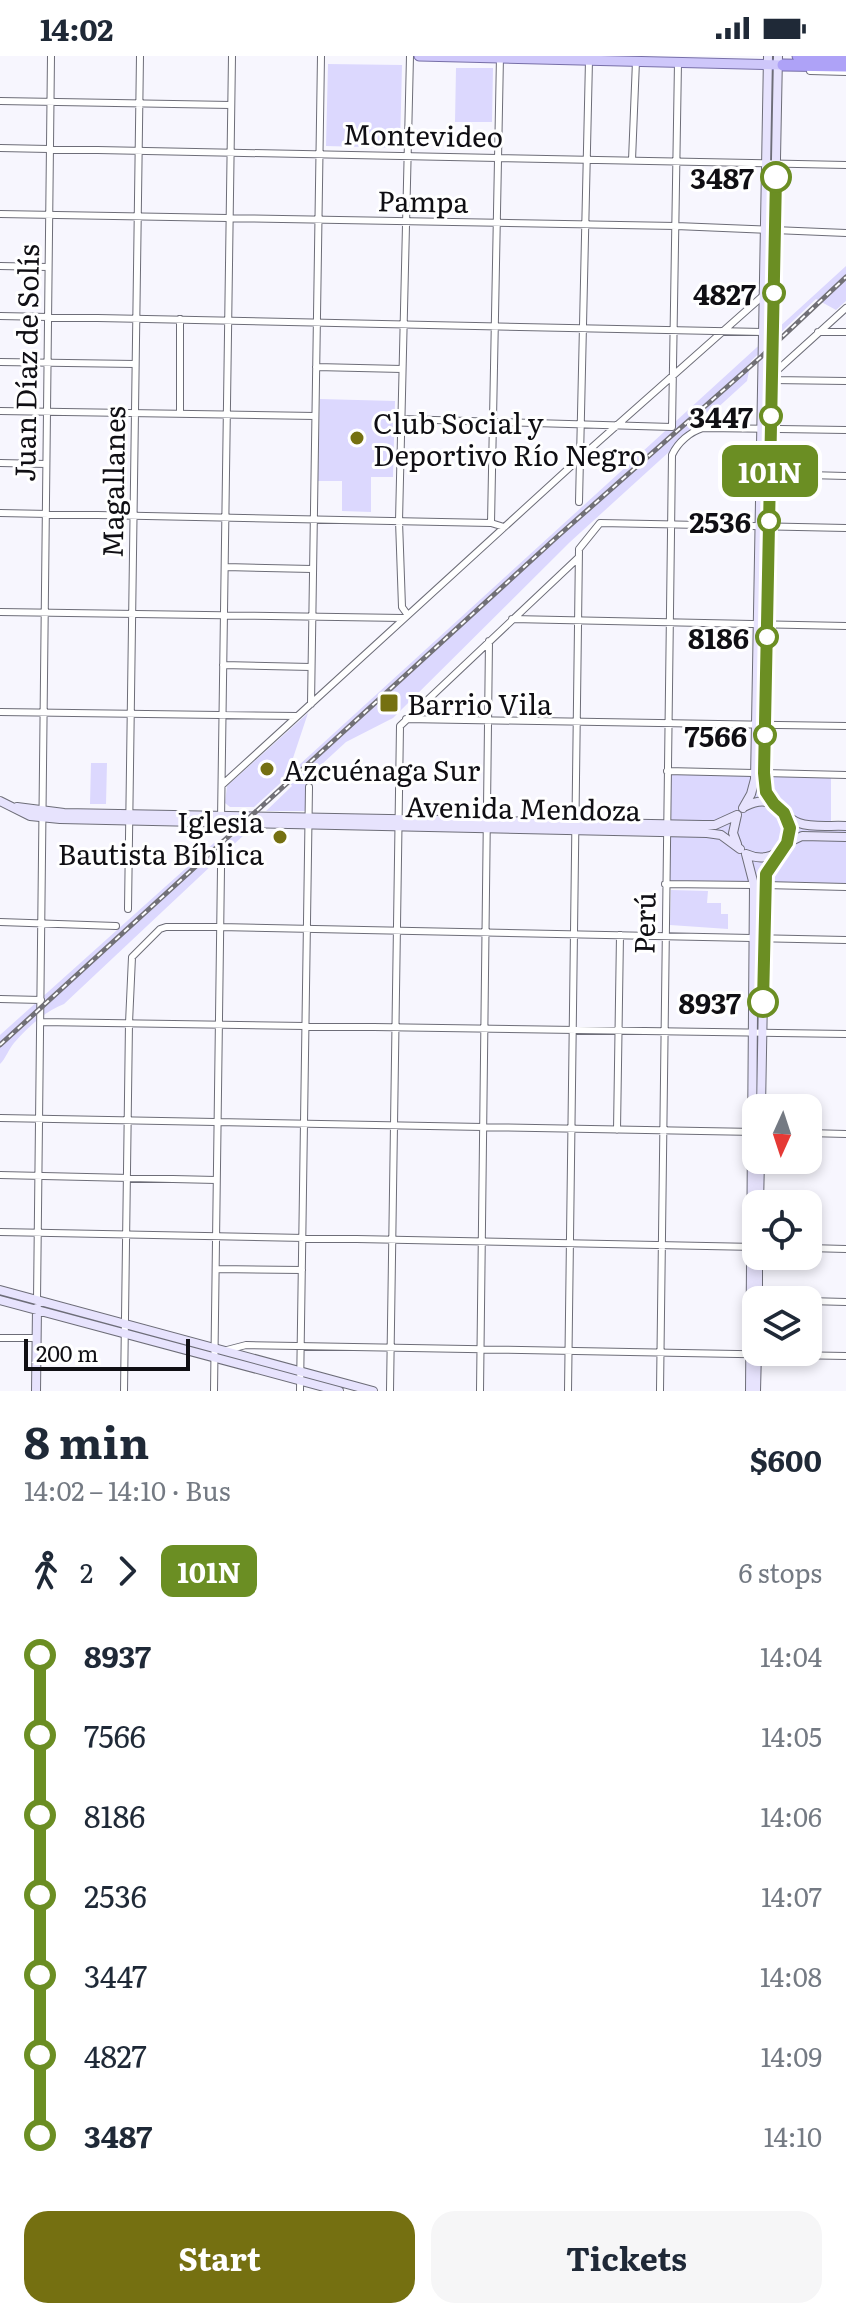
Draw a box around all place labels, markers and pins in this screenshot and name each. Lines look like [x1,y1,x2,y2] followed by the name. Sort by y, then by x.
[690,156,755,198] place label: 3487
[761,162,791,192] marker: 3487
[693,272,757,314] place label: 4827
[763,282,785,304] marker: 4827
[690,395,754,437] place label: 3447
[373,401,646,475] place label: Club Social y Deportivo Río Negro
[760,405,782,427] marker: 3447
[348,429,366,447] marker: Club Social y Deportivo Río Negro
[689,500,751,542] place label: 2536
[758,510,780,532] marker: 2536
[688,616,749,658] place label: 8186
[756,626,778,648] marker: 8186
[407,682,552,724] place label: Barrio Vila
[378,692,400,714] marker: Barrio Vila
[684,714,747,756] place label: 7566
[754,724,776,746] marker: 7566
[283,748,481,790] place label: Azcuénaga Sur
[258,760,276,778] marker: Azcuénaga Sur
[58,800,264,874] place label: Iglesia Bautista Bíblica
[271,828,289,846] marker: Iglesia Bautista Bíblica
[679,981,742,1023] place label: 8937
[748,987,778,1017] marker: 8937

